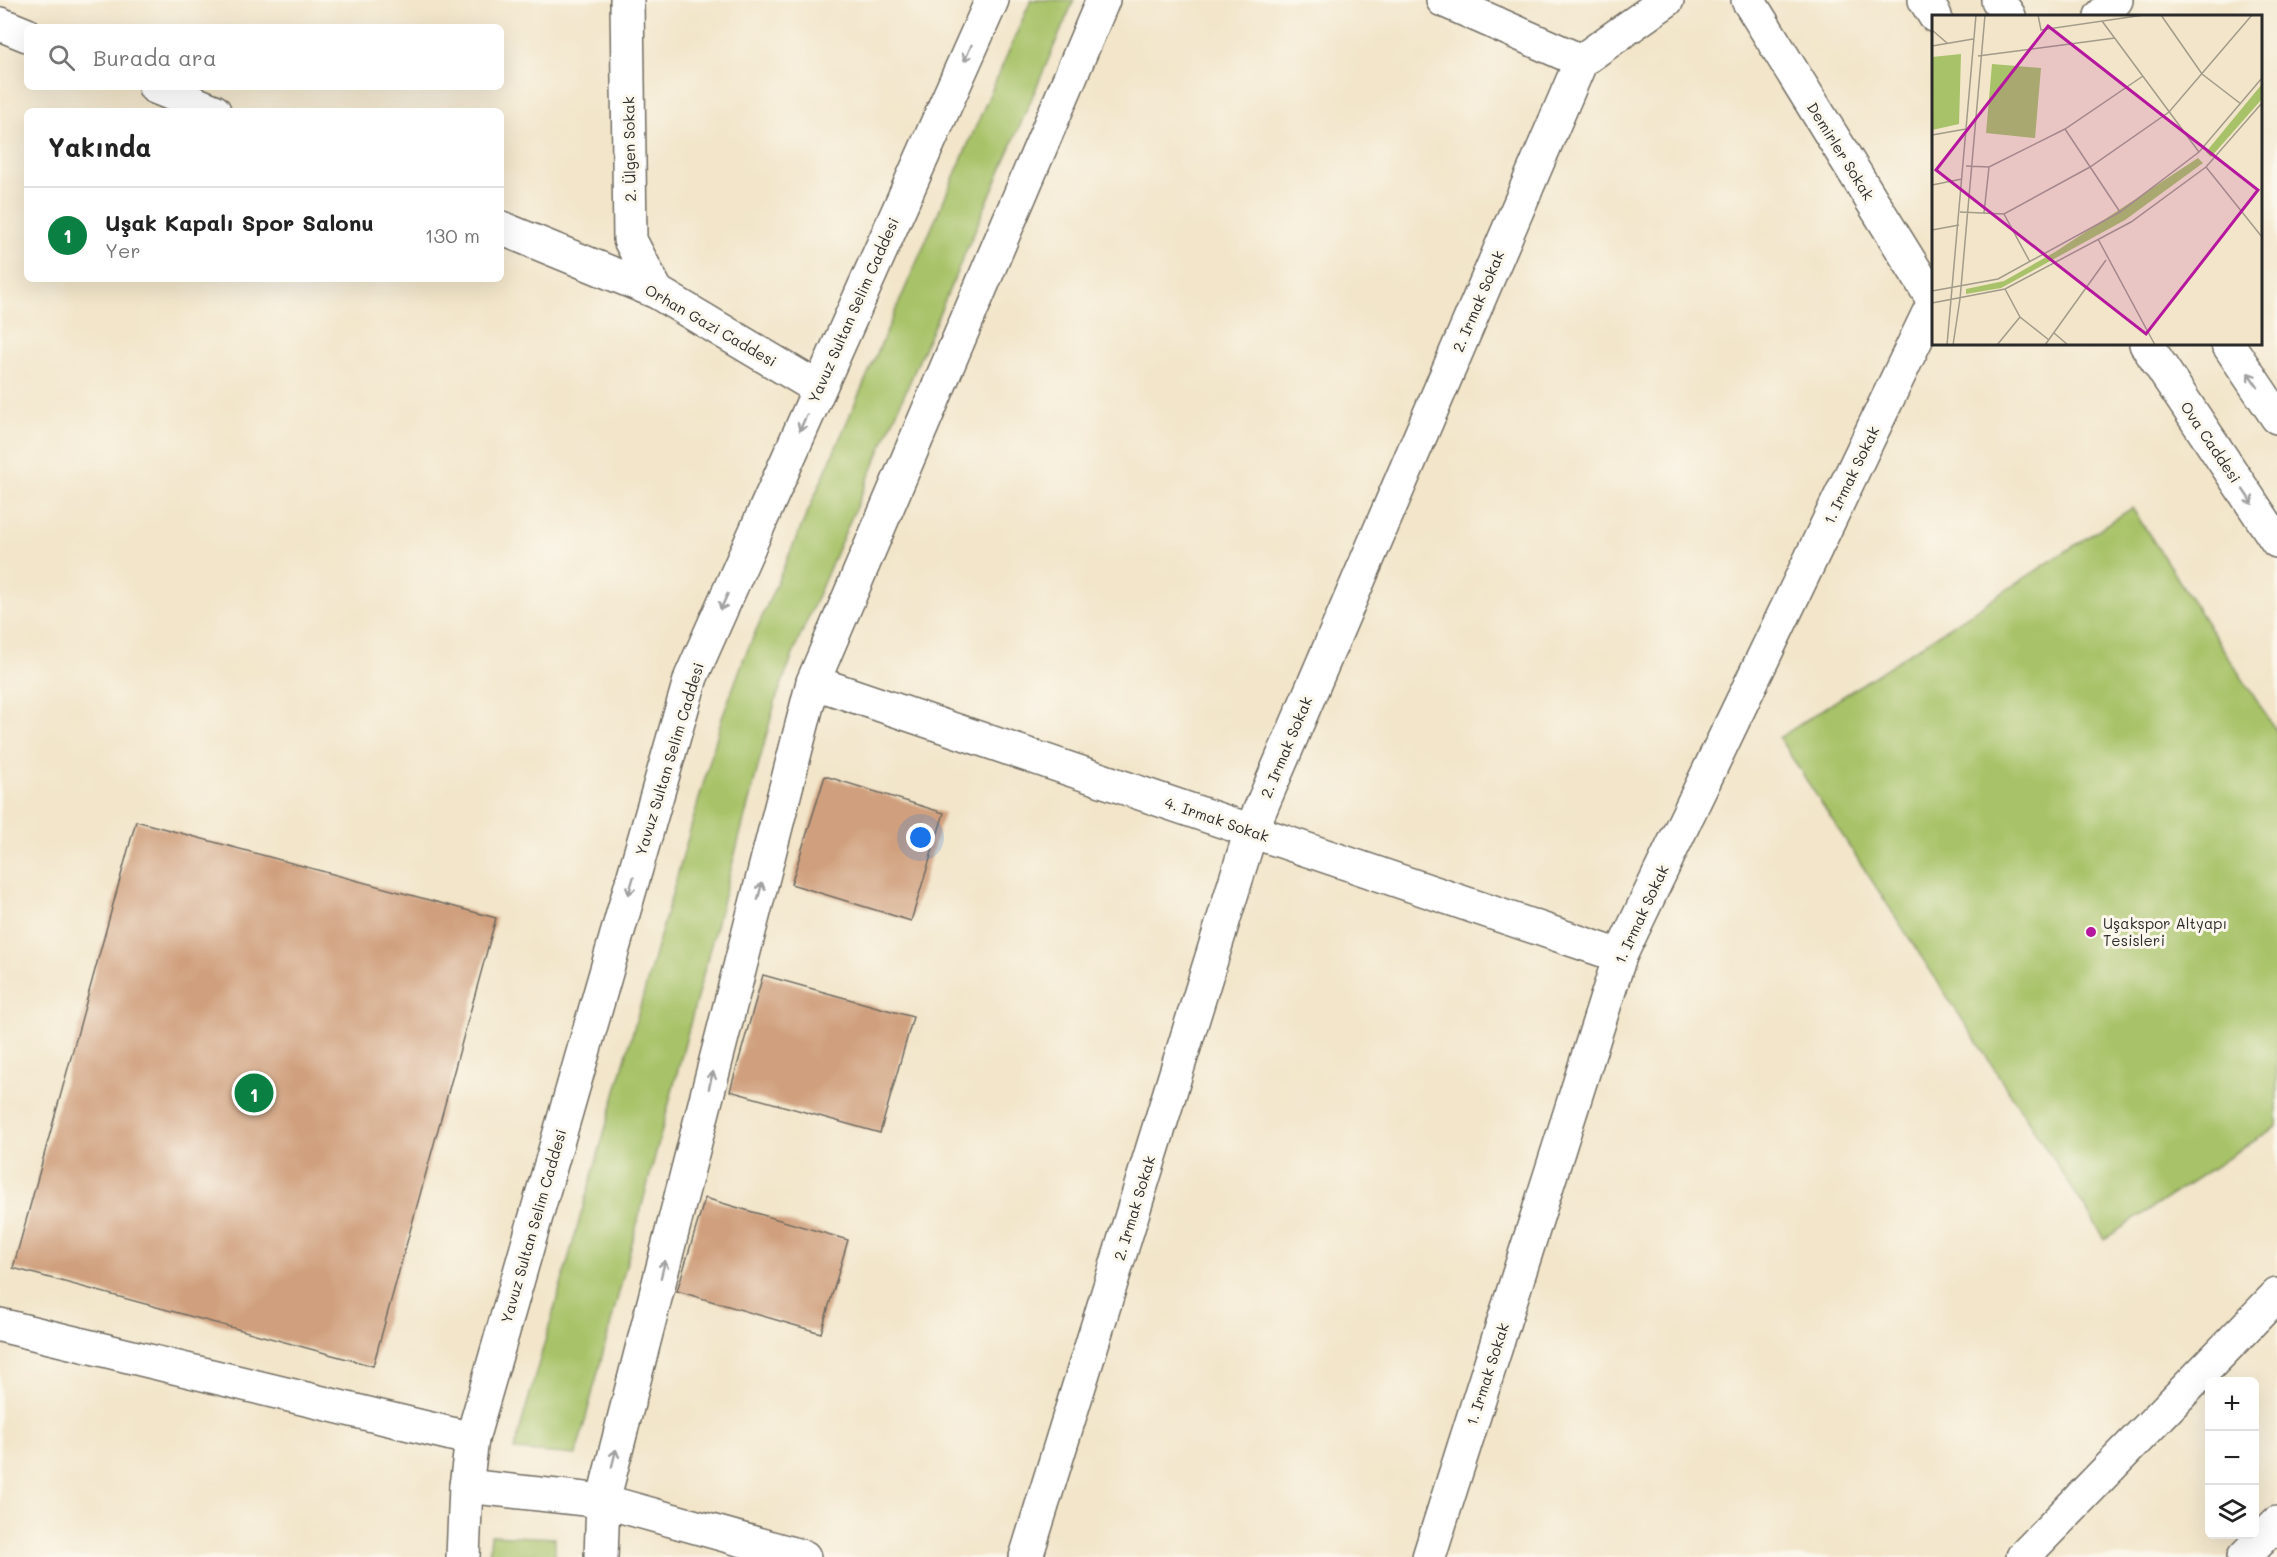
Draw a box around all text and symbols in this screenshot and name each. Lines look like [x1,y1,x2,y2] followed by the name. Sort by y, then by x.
[1932,15,2262,345] inset map
[24,24,504,90] search box
[45,41,78,74] icon: search
[93,43,217,72] text: Burada ara
[962,44,974,62] one-way arrow
[618,96,640,202] street label: 2. Ülgen Sokak
[1803,98,1879,204] street label: Demirler Sokak
[48,130,151,164] text: Yakında
[105,208,374,237] text: Uşak Kapalı Spor Salonu
[803,214,903,406] street label: Yavuz Sultan Selim Caddesi
[63,222,72,248] text: 1
[425,222,480,248] text: 130 m
[105,237,141,263] text: Yer
[1448,247,1508,355] street label: 2. Irmak Sokak
[642,279,780,371] street label: Orhan Gazi Caddesi
[2246,372,2258,389] one-way arrow
[2176,397,2246,487] street label: Ova Caddesi
[797,413,808,432] one-way arrow
[1819,423,1883,527] street label: 1. Irmak Sokak
[2242,489,2254,505] one-way arrow
[718,592,730,610] one-way arrow
[630,660,708,858] street label: Yavuz Sultan Selim Caddesi
[1256,693,1316,801] street label: 2. Irmak Sokak
[1162,792,1272,846] street label: 4. Irmak Sokak
[906,823,935,852] your location
[1609,861,1673,967] street label: 1. Irmak Sokak
[625,876,636,895] one-way arrow
[754,882,766,901] one-way arrow
[2103,913,2227,950] place label: Uşakspor Altyapı Tesisleri
[2084,925,2098,939] marker: Uşakspor Altyapı Tesisleri
[234,1070,274,1116] pin: 1
[706,1071,717,1090] one-way arrow
[496,1127,570,1325] street label: Yavuz Sultan Selim Caddesi
[1109,1153,1159,1263] street label: 2. Irmak Sokak
[657,1260,669,1279] one-way arrow
[1461,1320,1513,1428] street label: 1. Irmak Sokak
[2205,1377,2259,1539] map controls
[2205,1377,2259,1431] button: +
[2205,1431,2259,1485] button: −
[609,1449,620,1468] one-way arrow
[2205,1485,2259,1539] button: layers

